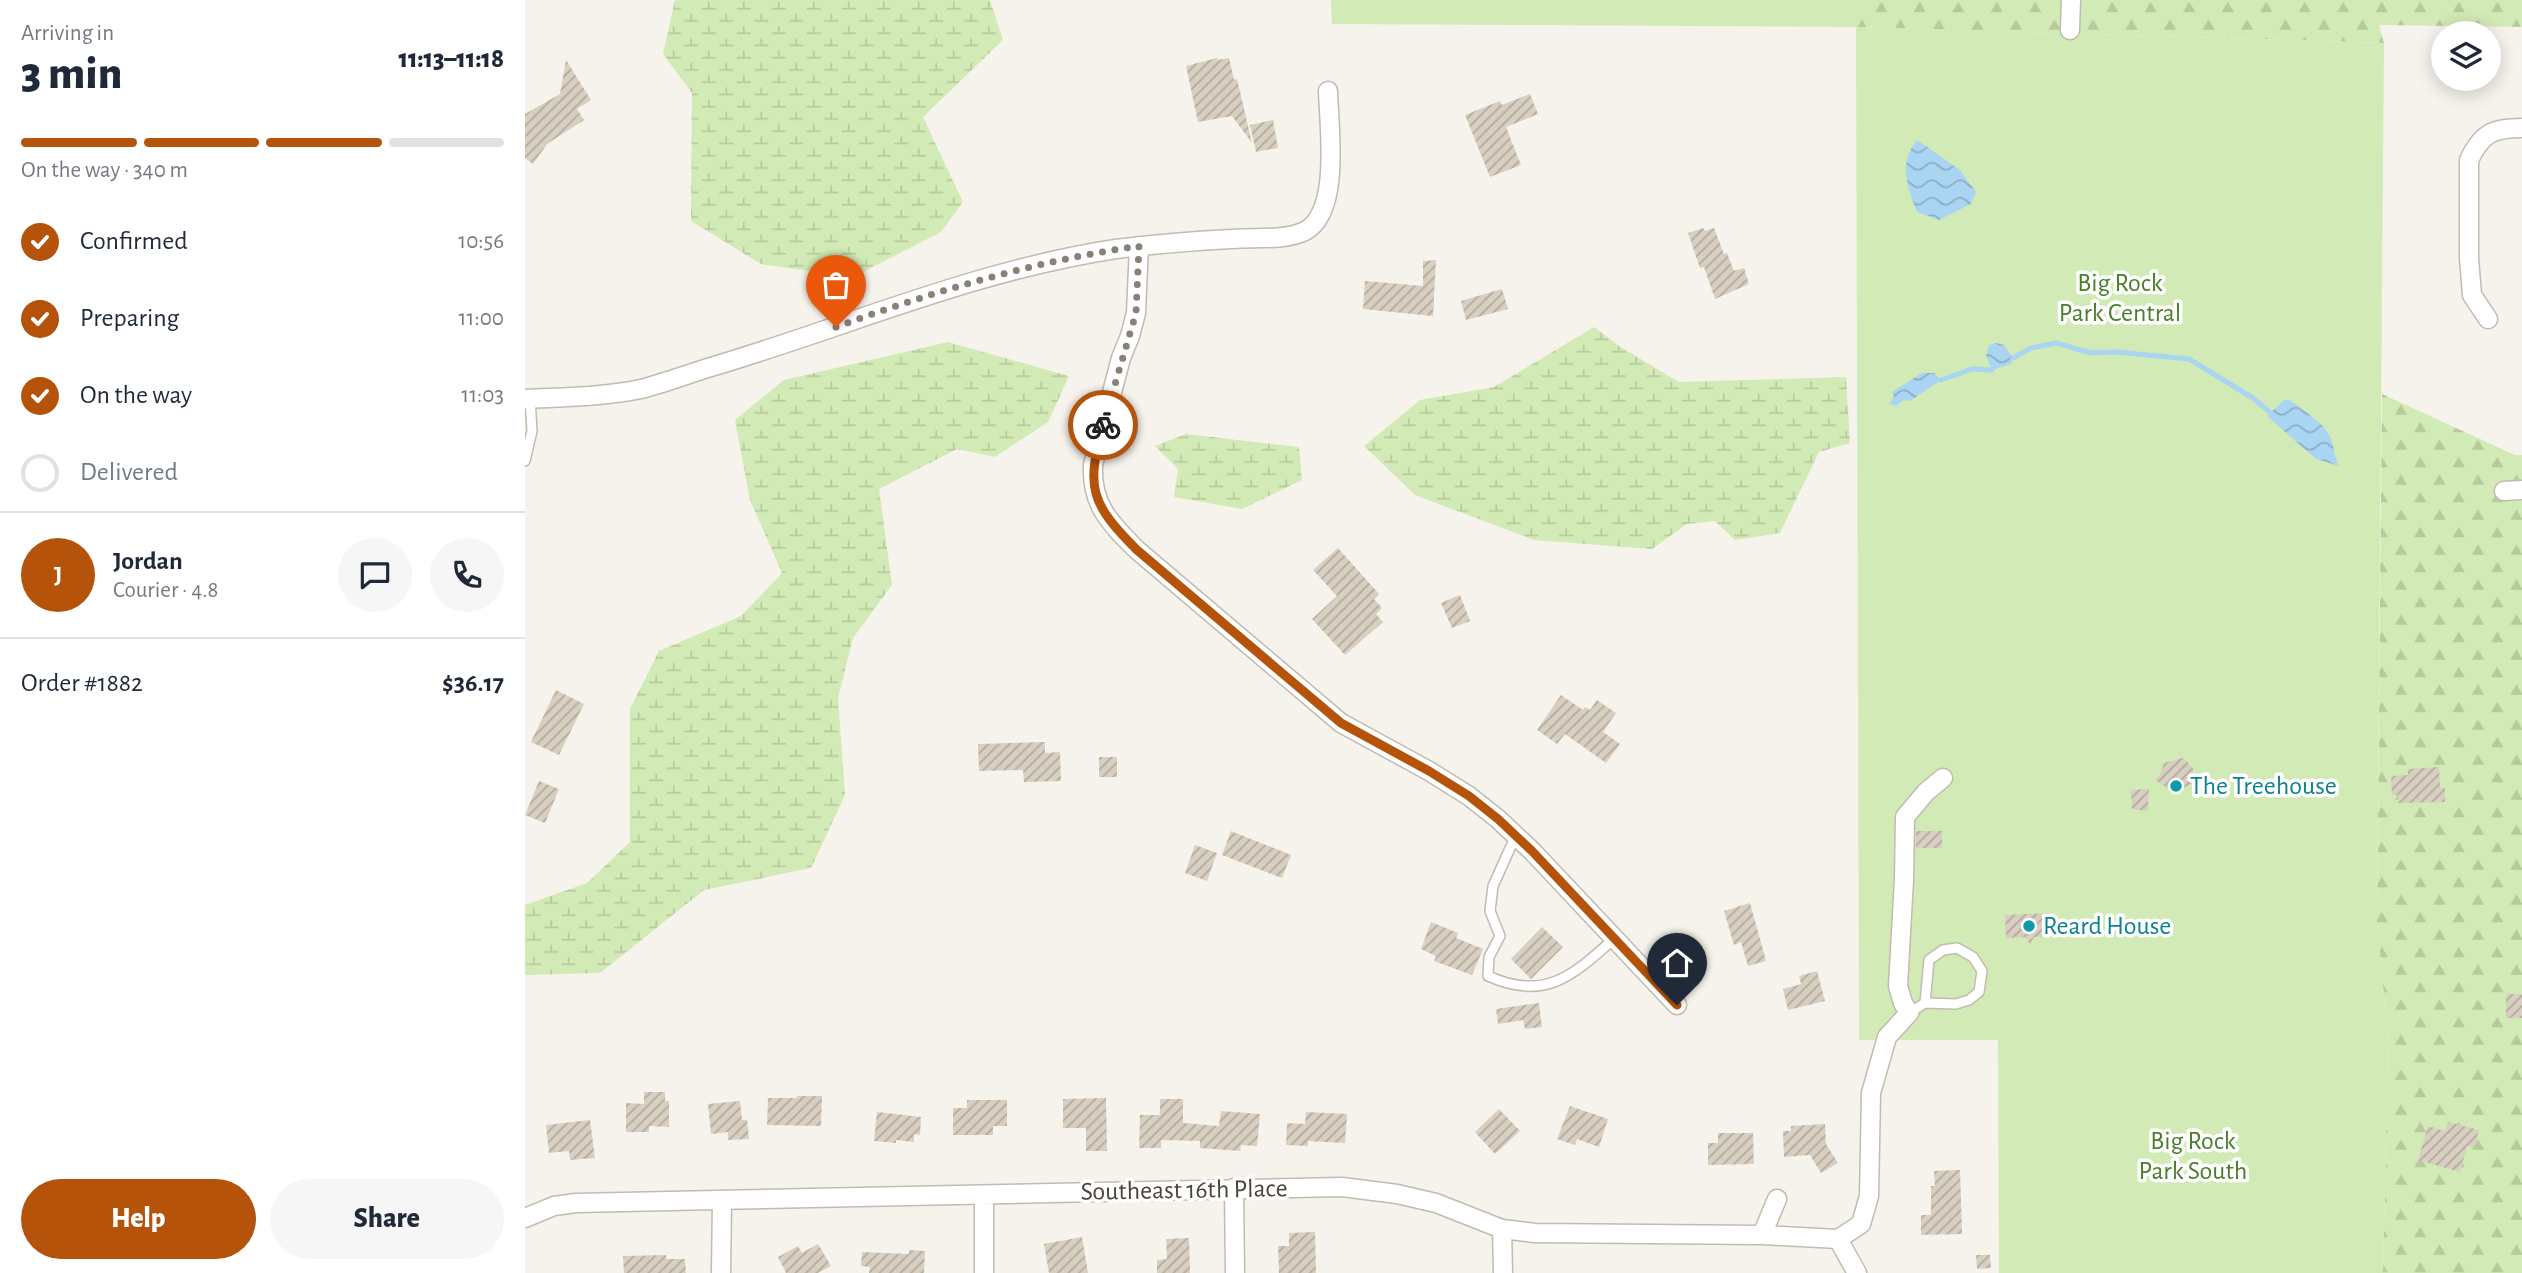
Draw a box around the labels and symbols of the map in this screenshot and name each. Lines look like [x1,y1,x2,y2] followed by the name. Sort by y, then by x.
[806,255,866,327] pin
[2059,270,2181,326] park label: Big Rock Park Central
[1068,390,1138,460] courier
[2190,773,2337,799] place label: The Treehouse
[2168,778,2184,794] marker: The Treehouse
[2043,913,2171,939] place label: Reard House
[2021,918,2037,934] marker: Reard House
[1647,933,1707,1005] pin
[2139,1128,2247,1184] park label: Big Rock Park South
[1080,1175,1288,1205] street label: Southeast 16th Place

